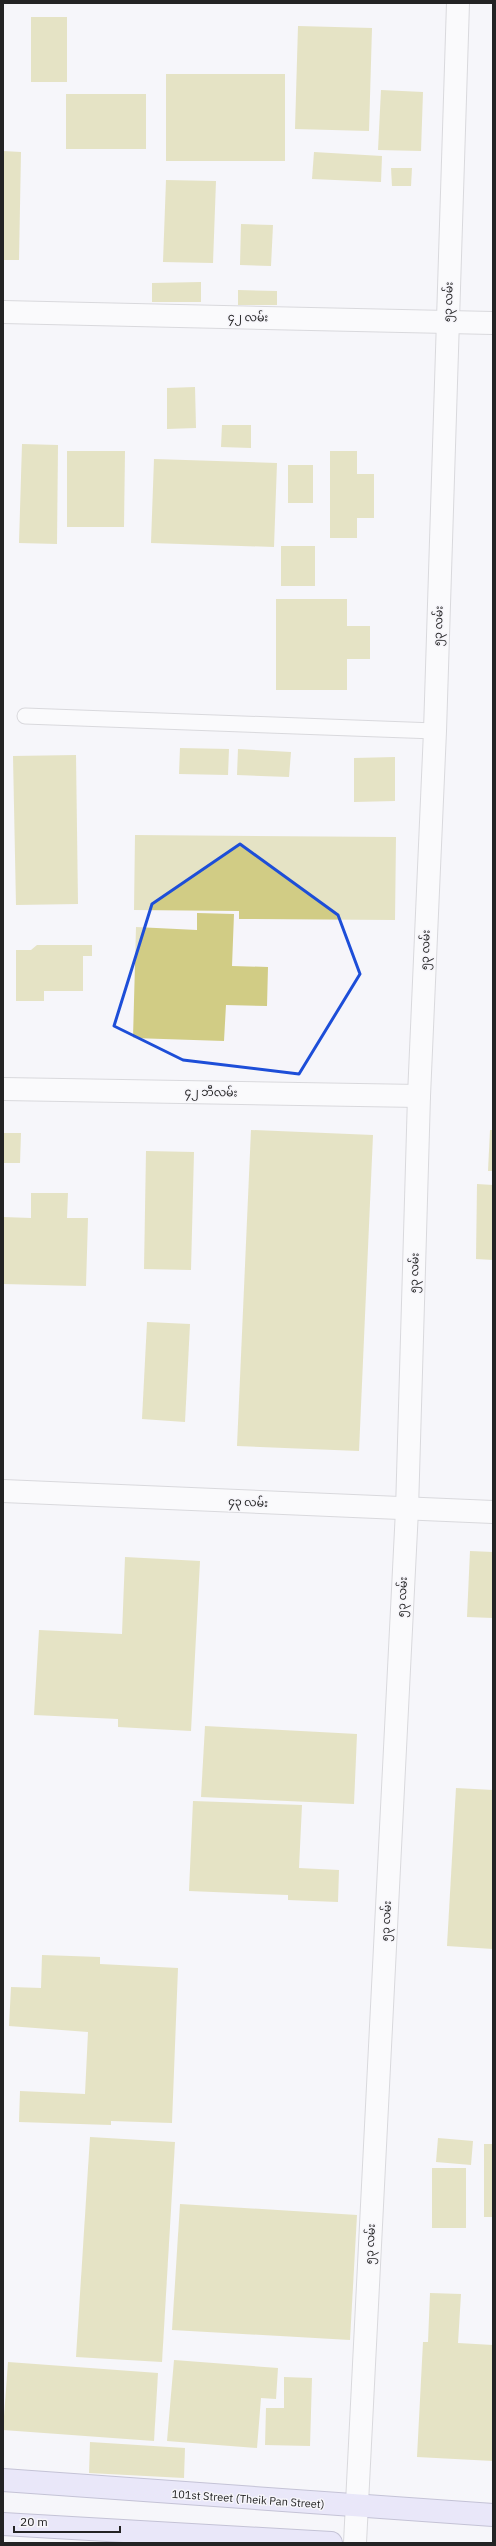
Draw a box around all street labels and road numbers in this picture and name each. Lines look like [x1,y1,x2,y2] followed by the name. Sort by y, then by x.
[440,281,458,323] street label: ၅၃ လမ်း
[228,310,269,326] street label: ၄၂ လမ်း
[430,605,448,647] street label: ၅၃ လမ်း
[417,929,435,971] street label: ၅၃ လမ်း
[184,1085,238,1101] street label: ၄၂ ဘီလမ်း
[406,1252,424,1294] street label: ၅၃ လမ်း
[228,1494,268,1512] street label: ၄၃ လမ်း
[394,1576,412,1618] street label: ၅၃ လမ်း
[378,1900,396,1942] street label: ၅၃ လမ်း
[362,2223,380,2265] street label: ၅၃ လမ်း
[171,2487,325,2511] street label: 101st Street (Theik Pan Street)

